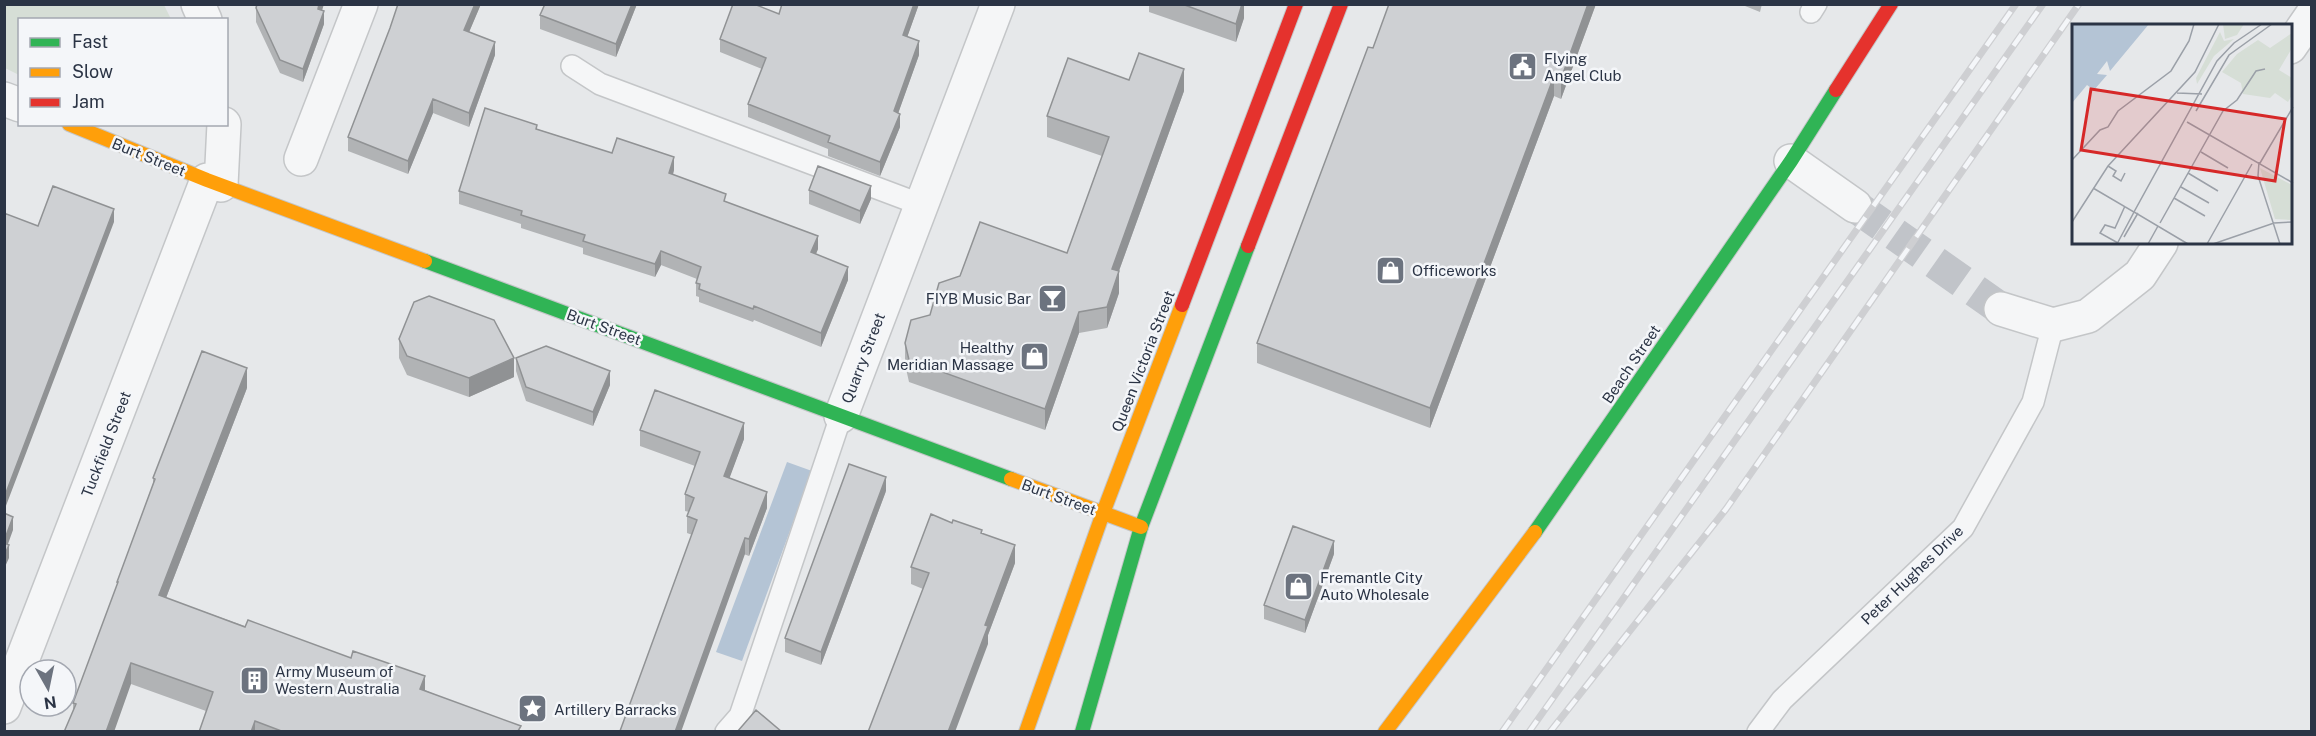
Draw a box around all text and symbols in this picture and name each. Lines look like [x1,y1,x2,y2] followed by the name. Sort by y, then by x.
[18,18,228,126] legend
[2072,24,2292,244] inset map
[72,31,108,52] text: Fast
[1544,50,1622,84] place label: Flying Angel Club
[1507,51,1539,83] public building icon: Flying Angel Club
[72,61,113,82] text: Slow
[72,91,105,112] text: Jam
[110,135,188,180] street label: Burt Street
[1375,254,1407,286] shop icon: Officeworks
[1412,262,1496,279] place label: Officeworks
[1036,282,1068,314] bar icon: FIYB Music Bar
[1108,288,1178,434] street label: Queen Victoria Street
[926,290,1031,307] place label: FIYB Music Bar
[565,306,644,348] street label: Burt Street
[838,310,888,406] street label: Quarry Street
[1599,321,1664,406] street label: Beach Street
[887,339,1014,373] place label: Healthy Meridian Massage
[1019,340,1051,372] shop icon: Healthy Meridian Massage
[78,389,134,499] street label: Tuckfield Street
[1020,476,1099,518] street label: Burt Street
[1858,522,1966,628] street label: Peter Hughes Drive
[1320,569,1429,603] place label: Fremantle City Auto Wholesale
[1283,570,1315,602] shop icon: Fremantle City Auto Wholesale
[18,658,78,718] north arrow
[275,663,400,697] place label: Army Museum of Western Australia
[238,664,270,696] building icon: Army Museum of Western Australia
[43,692,58,713] text: N
[517,693,549,725] place icon: Artillery Barracks
[554,701,677,718] place label: Artillery Barracks

